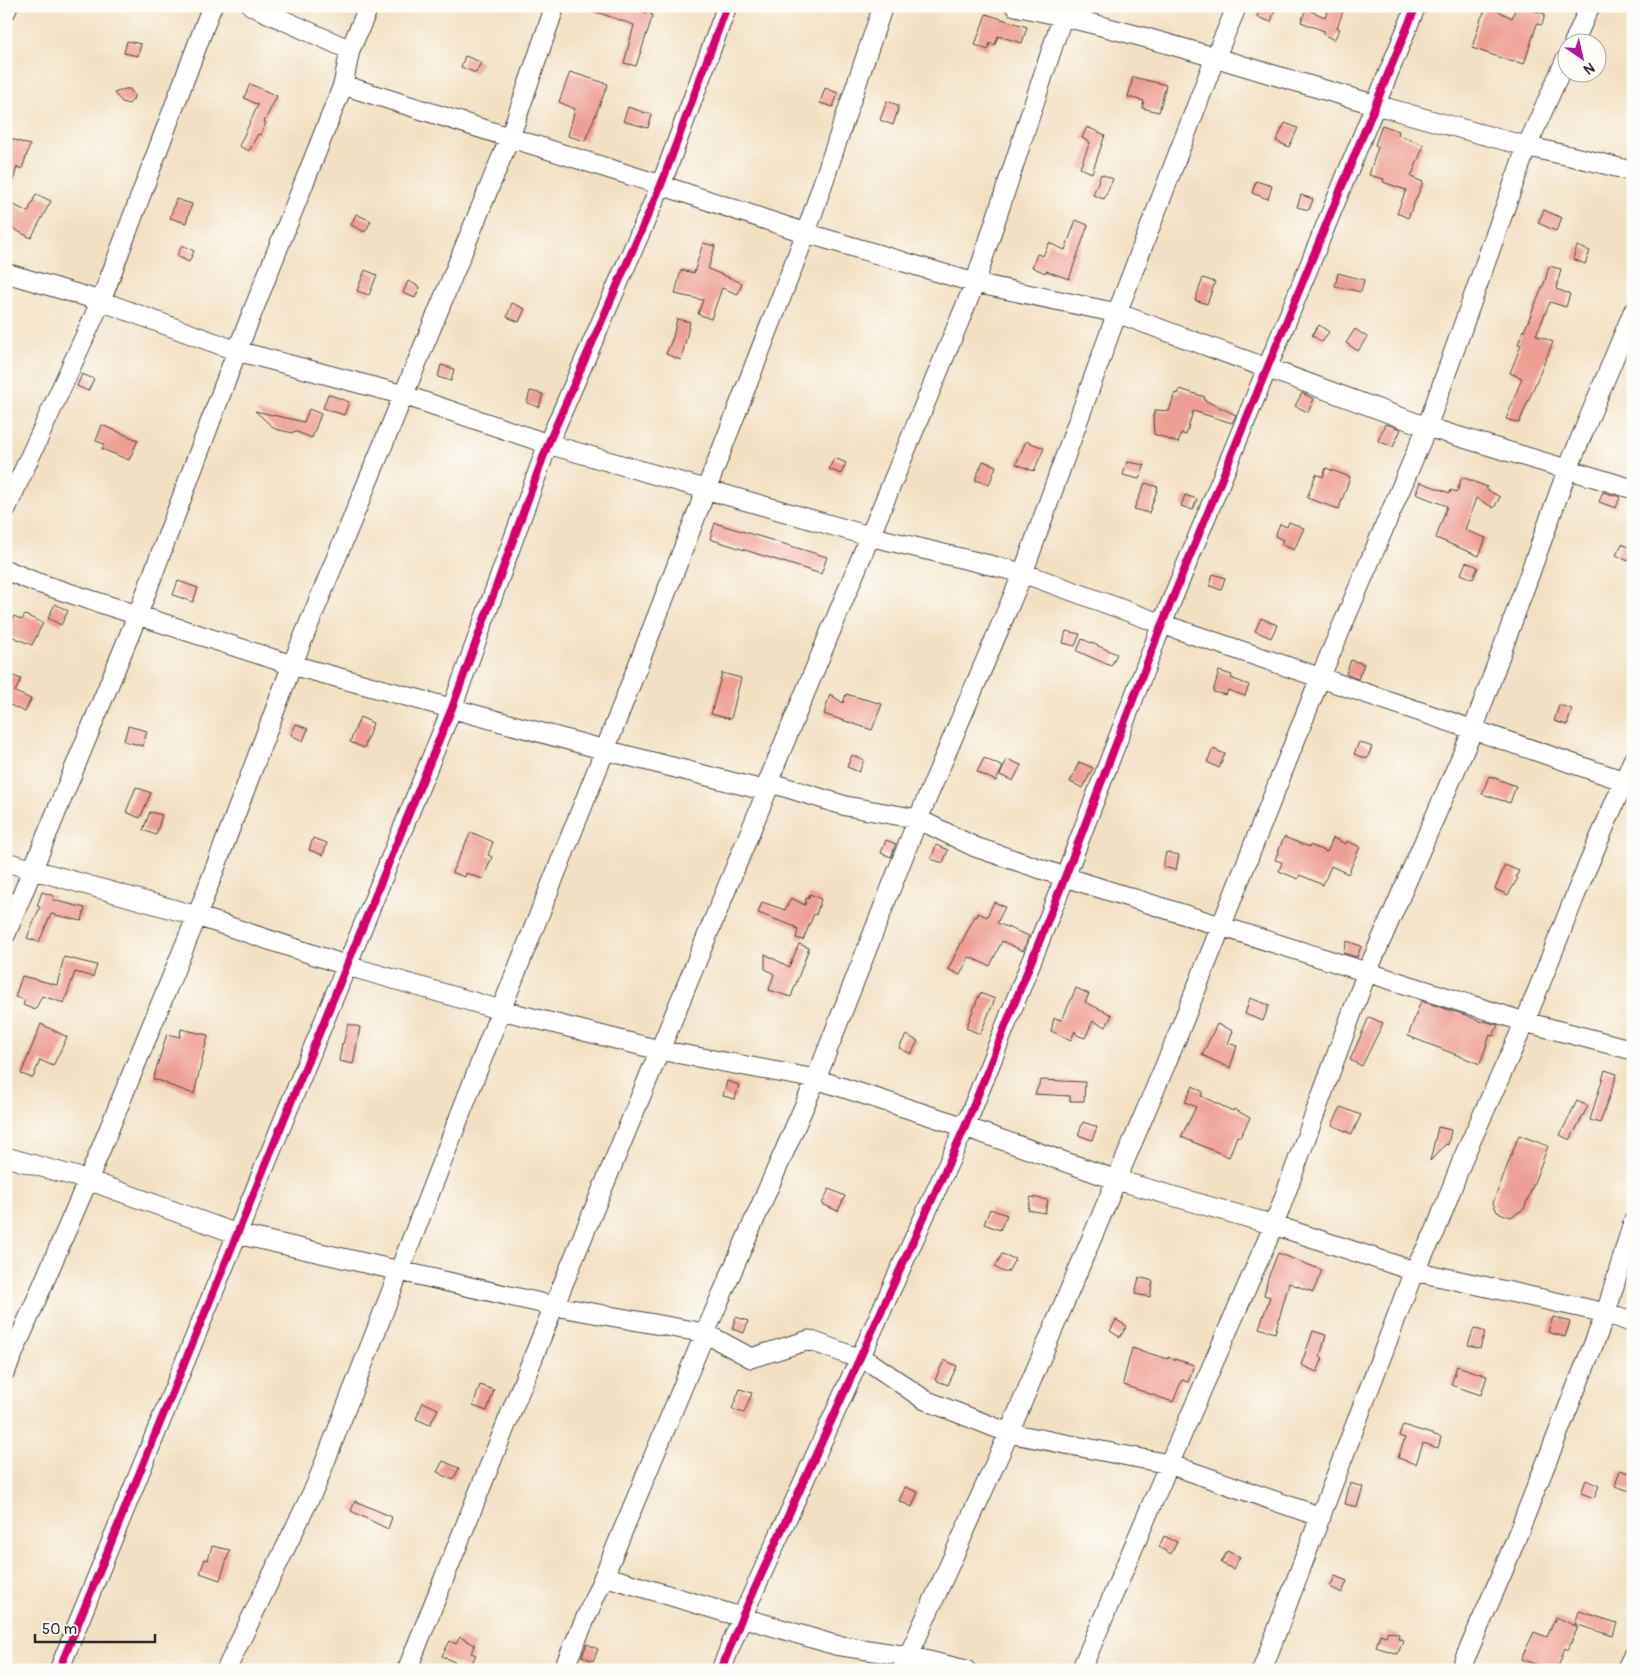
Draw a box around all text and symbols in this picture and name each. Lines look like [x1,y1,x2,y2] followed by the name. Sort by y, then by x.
[1556,32,1606,82] north arrow
[1580,59,1598,78] text: N
[35,1611,155,1643] scale bar
[42,1620,77,1639] text: 50 m

